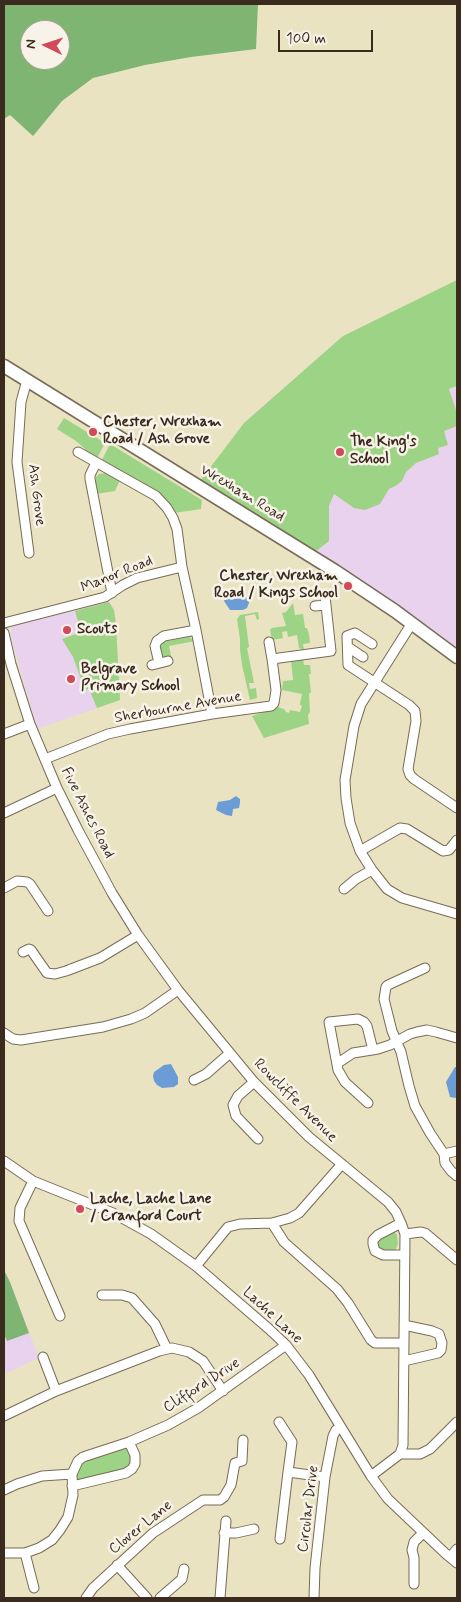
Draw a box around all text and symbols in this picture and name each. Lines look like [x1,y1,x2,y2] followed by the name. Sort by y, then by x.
[20,20,70,70] north arrow
[281,20,376,52] scale bar
[286,29,326,49] text: 100 m
[22,39,40,49] text: N
[103,414,222,449] place label: Chester, Wrexham Road / Ash Grove
[87,426,99,438] marker: Chester, Wrexham Road / Ash Grove
[350,434,416,469] place label: The King's School
[334,446,346,458] marker: The King's School
[196,462,288,526] street label: Wrexham Road
[23,463,49,527] street label: Ash Grove
[78,552,156,598] street label: Manor Road
[214,568,338,603] place label: Chester, Wrexham Road / Kings School
[342,580,354,592] marker: Chester, Wrexham Road / Kings School
[77,621,117,639] place label: Scouts
[61,624,73,636] marker: Scouts
[81,661,180,696] place label: Belgrave Primary School
[65,673,77,685] marker: Belgrave Primary School
[113,688,243,728] street label: Sherbourne Avenue
[56,764,118,862] street label: Five Ashes Road
[249,1055,341,1147] street label: Rowcliffe Avenue
[90,1191,212,1226] place label: Lache, Lache Lane / Cranford Court
[74,1203,86,1215] marker: Lache, Lache Lane / Cranford Court
[238,1284,306,1348] street label: Lache Lane
[160,1355,244,1417] street label: Clifford Drive
[295,1465,323,1553] street label: Circular Drive
[106,1497,176,1559] street label: Clover Lane

